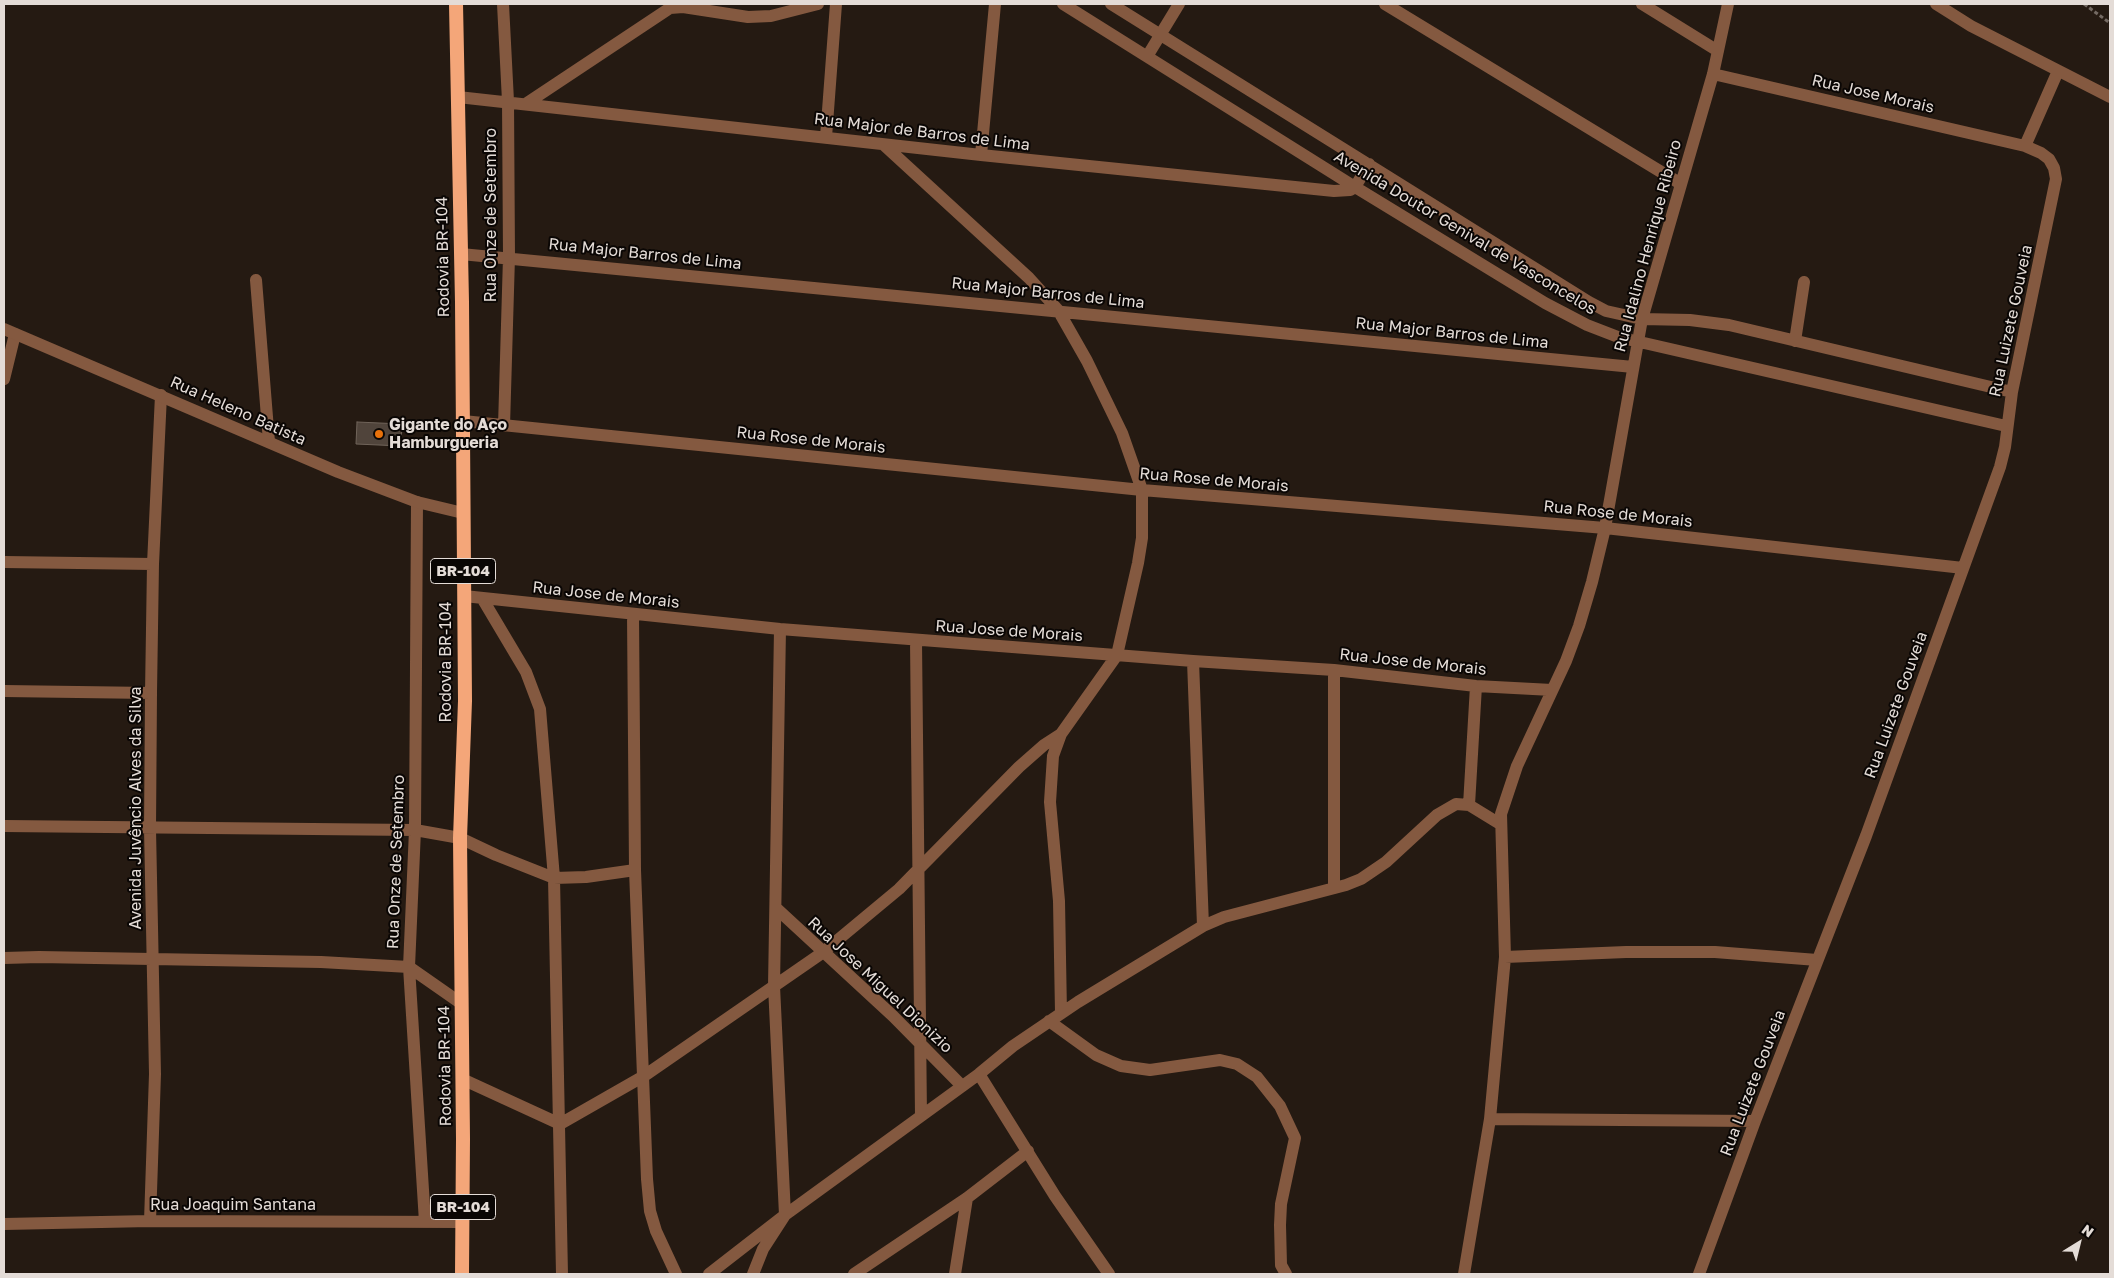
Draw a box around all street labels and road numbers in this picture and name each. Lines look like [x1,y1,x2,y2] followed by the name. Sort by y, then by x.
[1810,71,1936,117] street label: Rua Jose Morais
[813,109,1031,155] street label: Rua Major de Barros de Lima
[481,128,501,302] street label: Rua Onze de Setembro
[1610,138,1686,354] street label: Rua Idalino Henrique Ribeiro
[1330,147,1600,319] street label: Avenida Doutor Genival de Vasconcelos
[432,196,454,318] street label: Rodovia BR-104
[547,234,743,274] street label: Rua Major Barros de Lima
[1985,243,2037,399] street label: Rua Luizete Gouveia
[950,273,1146,313] street label: Rua Major Barros de Lima
[1354,313,1550,353] street label: Rua Major Barros de Lima
[167,372,309,450] street label: Rua Heleno Batista
[736,423,886,457] street label: Rua Rose de Morais
[1139,464,1289,496] street label: Rua Rose de Morais
[1543,497,1693,531] street label: Rua Rose de Morais
[430,558,496,584] road number: BR-104
[531,578,681,612] street label: Rua Jose de Morais
[436,602,456,722] street label: Rodovia BR-104
[935,616,1083,646] street label: Rua Jose de Morais
[1860,629,1932,781] street label: Rua Luizete Gouveia
[1338,645,1488,679] street label: Rua Jose de Morais
[126,687,146,929] street label: Avenida Juvêncio Alves da Silva
[383,775,409,949] street label: Rua Onze de Setembro
[804,913,956,1057] street label: Rua Jose Miguel Dionizio
[434,1005,456,1127] street label: Rodovia BR-104
[1716,1007,1790,1159] street label: Rua Luizete Gouveia
[430,1194,496,1220] road number: BR-104
[150,1195,316,1215] street label: Rua Joaquim Santana

